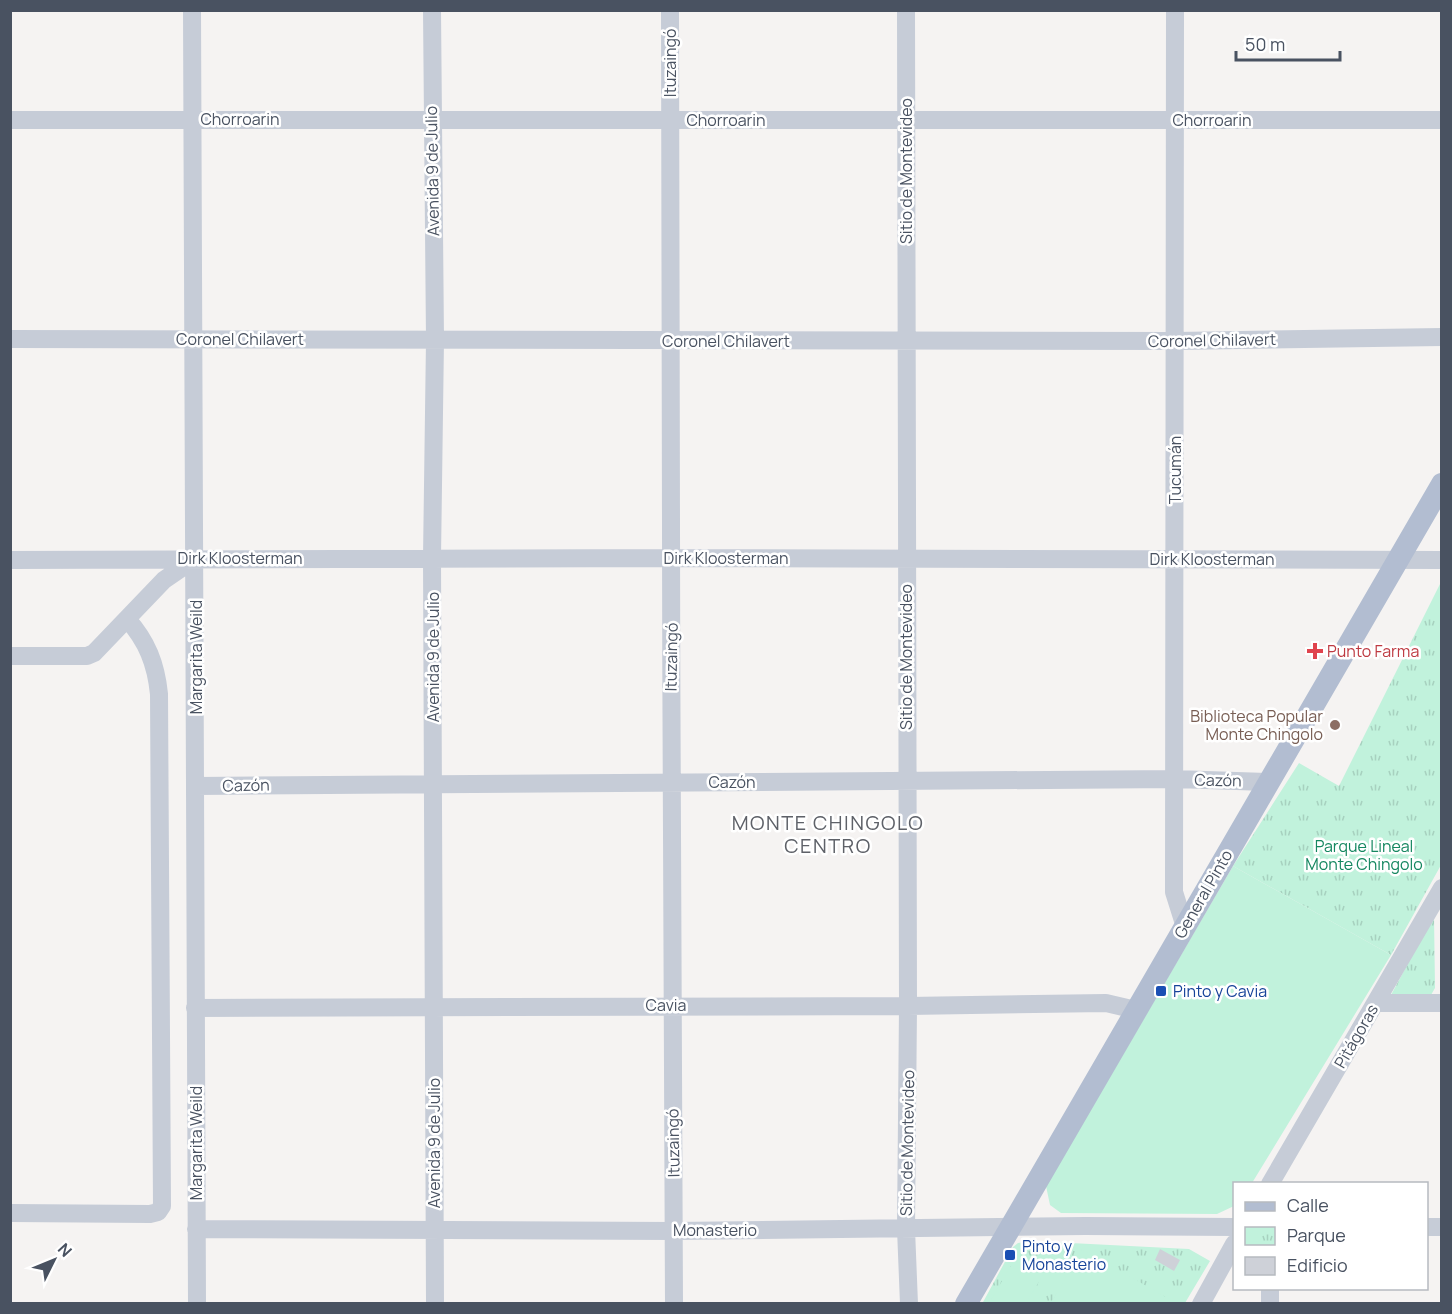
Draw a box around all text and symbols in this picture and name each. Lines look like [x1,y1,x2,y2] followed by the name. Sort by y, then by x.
[1236,24,1340,62] scale bar
[659,29,681,97] street label: Ituzaingó
[1245,32,1285,56] text: 50 m
[895,98,917,244] street label: Sitio de Montevideo
[420,106,444,236] street label: Avenida 9 de Julio
[200,108,280,130] street label: Chorroarin
[686,109,766,131] street label: Chorroarin
[1172,109,1252,131] street label: Chorroarin
[176,328,304,350] street label: Coronel Chilavert
[1148,328,1276,352] street label: Coronel Chilavert
[662,330,790,352] street label: Coronel Chilavert
[1164,436,1186,504] street label: Tucumán
[177,547,303,569] street label: Dirk Kloosterman
[663,547,789,569] street label: Dirk Kloosterman
[1149,548,1275,570] street label: Dirk Kloosterman
[895,584,917,730] street label: Sitio de Montevideo
[422,592,444,722] street label: Avenida 9 de Julio
[185,600,207,714] street label: Margarita Weild
[659,622,683,692] street label: Ituzaingó
[1327,640,1419,662] place label: Punto Farma
[1308,644,1322,658] marker: Punto Farma
[1190,705,1323,745] place label: Biblioteca Popular Monte Chingolo
[1328,718,1342,732] marker: Biblioteca Popular Monte Chingolo
[1194,769,1242,791] street label: Cazón
[708,771,756,793] street label: Cazón
[222,774,270,796] street label: Cazón
[732,809,924,859] district label: MONTE CHINGOLO CENTRO
[1305,835,1423,875] park label: Parque Lineal Monte Chingolo
[1169,846,1237,942] street label: General Pinto
[1173,980,1267,1002] place label: Pinto y Cavia
[1154,984,1168,998] marker: Pinto y Cavia
[646,994,686,1016] street label: Cavia
[1329,1000,1383,1072] street label: Pitágoras
[895,1070,919,1216] street label: Sitio de Montevideo
[423,1078,445,1208] street label: Avenida 9 de Julio
[185,1086,207,1200] street label: Margarita Weild
[661,1108,685,1178] street label: Ituzaingó
[1233,1182,1428,1290] legend
[1287,1193,1329,1217] text: Calle
[673,1219,757,1241] street label: Monasterio
[1287,1223,1346,1247] text: Parque
[24,1230,84,1290] north arrow
[1022,1235,1106,1275] place label: Pinto y Monasterio
[53,1238,77,1261] text: N
[1003,1248,1017,1262] marker: Pinto y Monasterio
[1287,1253,1348,1277] text: Edificio

